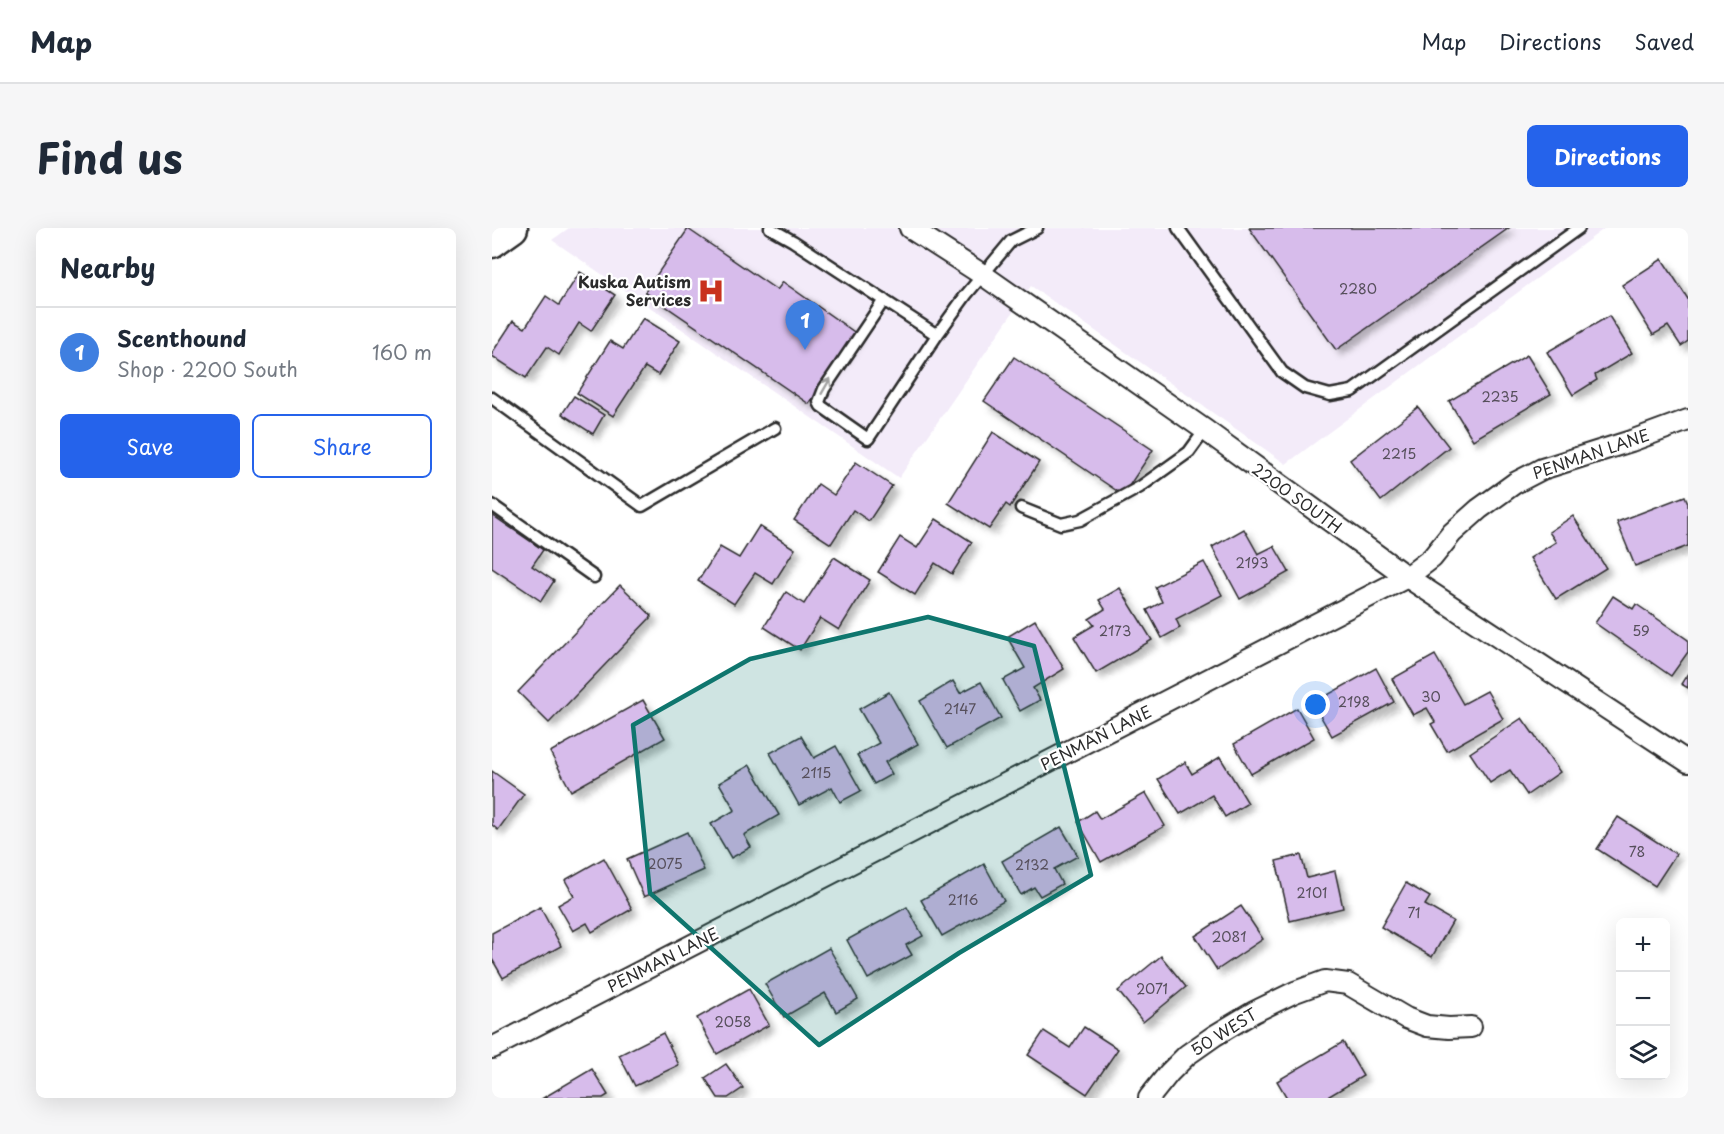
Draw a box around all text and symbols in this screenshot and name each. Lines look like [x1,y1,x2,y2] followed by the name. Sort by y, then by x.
[30,20,92,63] text: Map
[1421,25,1466,57] text: Map
[1499,25,1601,57] text: Directions
[1634,25,1694,57] text: Saved
[36,125,183,188] text: Find us
[1527,125,1688,187] button: Directions
[60,248,155,287] text: Nearby
[578,269,691,311] place label: Kuska Autism Services
[696,276,726,306] hospital icon: Kuska Autism Services
[1339,278,1377,299] house number: 2280
[786,300,824,350] pin: 1
[117,321,247,354] text: Scenthound
[75,337,84,367] text: 1
[372,337,432,367] text: 160 m
[117,354,298,384] text: Shop · 2200 South
[820,378,832,395] one-way arrow
[1482,386,1518,407] house number: 2235
[60,414,240,478] button: Save
[252,414,432,478] button: Share
[1529,422,1652,484] street label: PENMAN LANE
[1382,443,1416,464] house number: 2215
[1248,456,1348,538] street label: 2200 SOUTH
[1236,552,1268,573] house number: 2193
[1099,620,1131,641] house number: 2173
[1632,620,1650,641] house number: 59
[1421,686,1441,707] house number: 30
[1301,690,1330,719] your location
[1338,691,1370,712] house number: 2198
[944,698,976,719] house number: 2147
[1036,699,1155,776] street label: PENMAN LANE
[801,762,831,783] house number: 2115
[1629,841,1645,862] house number: 78
[647,853,683,874] house number: 2075
[1015,854,1049,875] house number: 2132
[1297,882,1327,903] house number: 2101
[948,889,978,910] house number: 2116
[1407,902,1421,923] house number: 71
[1616,918,1670,1080] map controls
[1616,918,1670,972] button: +
[603,921,722,998] street label: PENMAN LANE
[1212,926,1246,947] house number: 2081
[1616,972,1670,1026] button: −
[1136,978,1168,999] house number: 2071
[1186,1001,1261,1061] street label: 50 WEST
[714,1011,752,1032] house number: 2058
[1616,1026,1670,1080] button: layers

